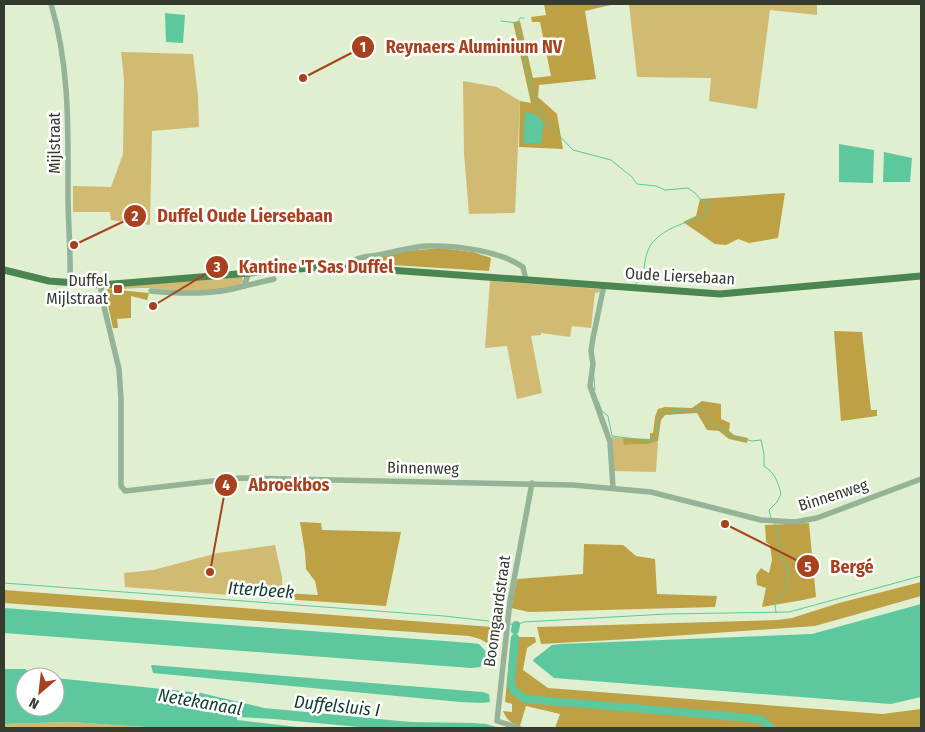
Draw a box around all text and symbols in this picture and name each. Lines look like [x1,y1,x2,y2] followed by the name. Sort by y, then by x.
[351,30,572,63] callout: Reynaers Aluminium NV
[386,36,563,58] text: Reynaers Aluminium NV
[360,38,366,56] text: 1
[45,111,64,174] street label: Mijlstraat
[122,199,343,232] callout: Duffel Oude Liersebaan
[157,205,333,227] text: Duffel Oude Liersebaan
[131,207,139,225] text: 2
[204,251,403,284] callout: Kantine 'T Sas Duffel
[239,256,393,278] text: Kantine 'T Sas Duffel
[212,258,221,276] text: 3
[624,264,736,288] street label: Oude Liersebaan
[46,271,109,308] place label: Duffel Mijlstraat
[112,283,124,295] marker: Duffel Mijlstraat
[387,458,460,478] street label: Binnenweg
[214,468,340,501] callout: Abroekbos
[248,474,330,496] text: Abroekbos
[796,475,871,515] street label: Binnenweg
[222,476,230,494] text: 4
[795,550,883,583] callout: Bergé
[480,553,514,668] street label: Boomgaardstraat
[830,556,874,578] text: Bergé
[804,558,812,576] text: 5
[227,577,295,603] water label: Itterbeek
[15,667,65,717] north arrow
[156,684,244,720] water label: Netekanaal
[293,691,381,721] water label: Duffelsluis I
[26,694,42,713] text: N

